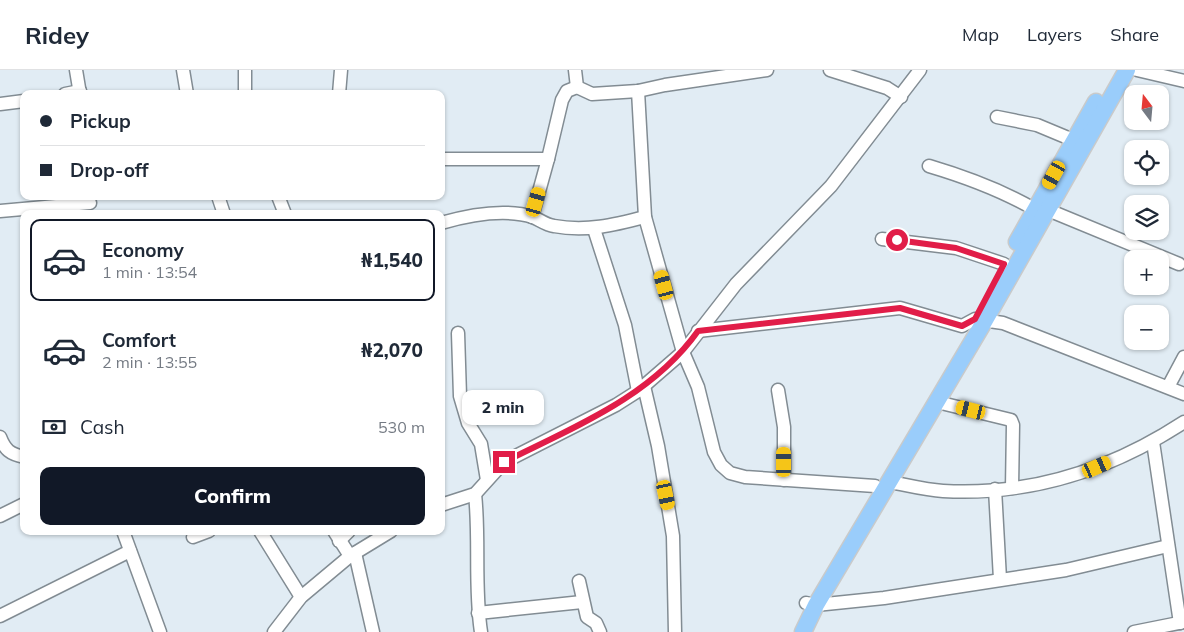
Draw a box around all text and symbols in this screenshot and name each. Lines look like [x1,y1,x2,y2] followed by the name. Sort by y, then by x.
[25,20,89,50] text: Ridey
[962,23,999,46] text: Map
[1027,23,1082,46] text: Layers
[1110,23,1159,46] text: Share
[1124,85,1169,130] north arrow
[1124,85,1169,350] map controls
[70,109,131,133] text: Pickup
[1124,140,1169,185] button: locate
[70,158,148,182] text: Drop-off
[1040,158,1067,192] car
[524,186,547,218] car
[1124,195,1169,240] button: layers
[886,229,908,251] route start
[42,238,87,283] icon: car
[102,238,184,262] text: Economy
[361,248,423,272] text: ₦1,540
[1124,250,1169,295] button: +
[102,262,197,282] text: 1 min · 13:54
[652,269,675,301] car
[1124,305,1169,350] button: −
[42,328,87,373] icon: car
[102,328,176,352] text: Comfort
[361,338,423,362] text: ₦2,070
[102,352,197,372] text: 2 min · 13:55
[463,390,545,424] callout: 2 min
[482,397,524,417] text: 2 min
[954,399,987,421] car
[40,413,68,441] icon: cash
[80,415,125,439] text: Cash
[378,417,425,437] text: 530 m
[776,447,791,477] car
[493,451,515,473] route end
[1080,454,1113,480] car
[40,467,425,525] button: Confirm
[655,479,676,511] car

